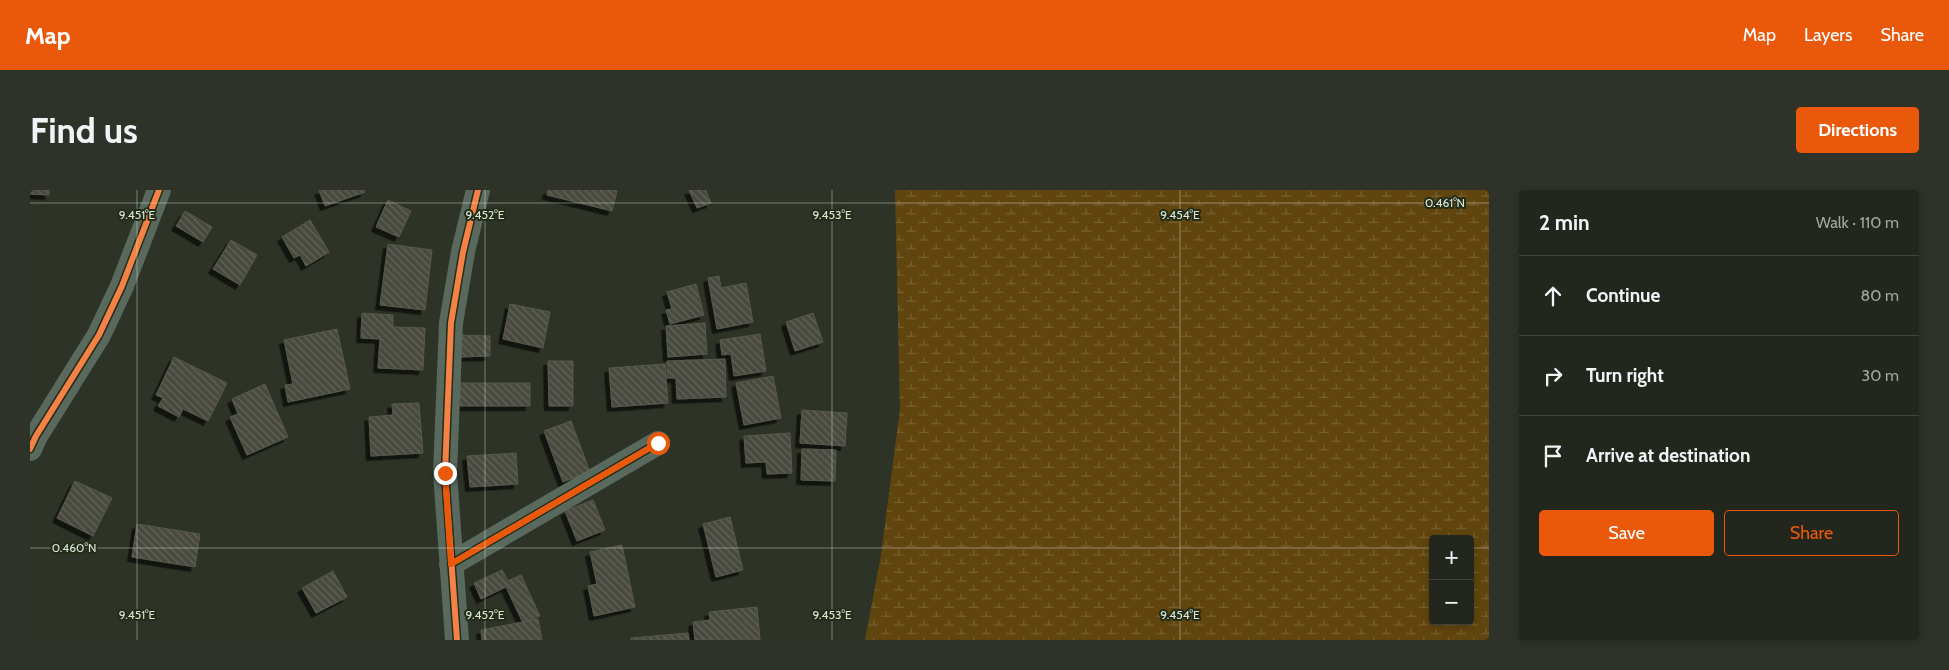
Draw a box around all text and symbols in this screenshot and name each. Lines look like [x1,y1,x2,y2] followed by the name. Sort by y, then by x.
[25,21,71,50] text: Map
[1743,24,1776,46] text: Map
[1804,24,1853,46] text: Layers
[1881,24,1924,46] text: Share
[1796,107,1919,153] button: Directions
[30,109,138,152] text: Find us
[1425,195,1465,210] text: 0.461°N
[119,207,156,222] text: 9.451°E
[466,207,505,222] text: 9.452°E
[812,207,852,222] text: 9.453°E
[1160,207,1200,222] text: 9.454°E
[1539,210,1590,235] text: 2 min
[1816,213,1899,232] text: Walk · 110 m
[1539,282,1567,310] icon: ahead
[1586,284,1660,307] text: Continue
[1861,286,1899,305] text: 80 m
[1539,362,1567,390] icon: right
[1586,364,1664,387] text: Turn right
[1862,366,1899,385] text: 30 m
[647,432,670,455] route start
[1539,442,1567,470] icon: arrive
[1586,444,1750,467] text: Arrive at destination
[434,462,457,485] route end
[1539,510,1714,556] button: Save
[1724,510,1899,556] button: Share
[1429,535,1474,625] map controls
[1429,535,1474,580] button: +
[52,540,96,555] text: 0.460°N
[1429,580,1474,625] button: −
[119,607,156,622] text: 9.451°E
[466,607,505,622] text: 9.452°E
[812,607,852,622] text: 9.453°E
[1160,607,1200,622] text: 9.454°E

